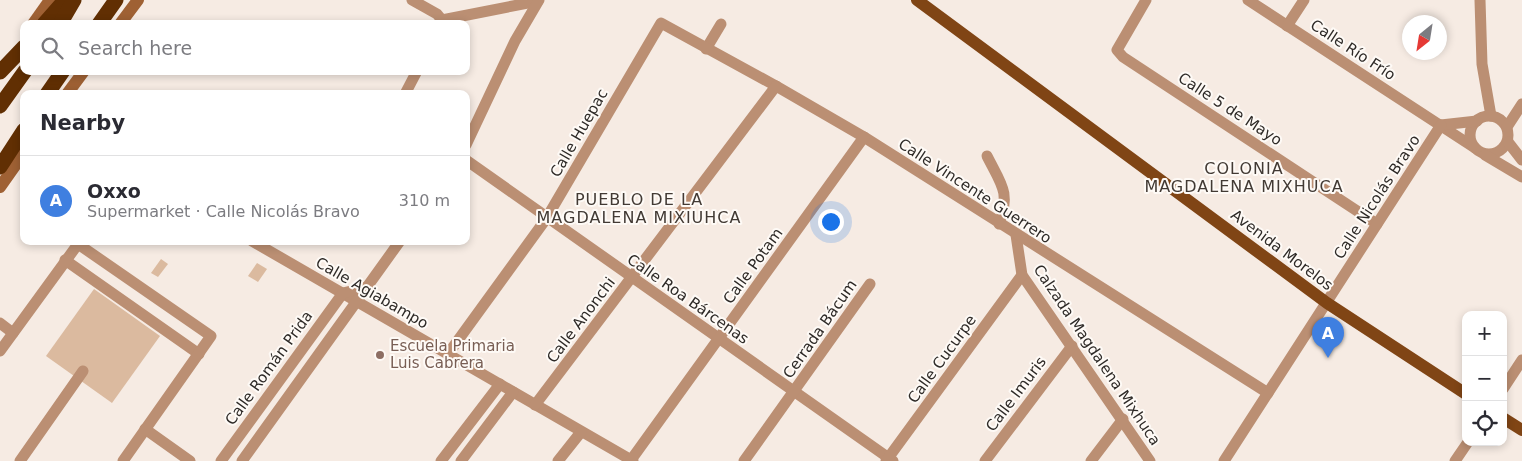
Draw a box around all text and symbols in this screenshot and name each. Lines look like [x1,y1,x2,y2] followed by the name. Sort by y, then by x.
[1402,15,1447,60] north arrow
[1307,16,1399,84] street label: Calle Río Frío
[20,20,470,75] search box
[38,34,66,62] icon: search
[78,37,192,59] text: Search here
[1175,69,1285,149] street label: Calle 5 de Mayo
[546,86,612,180] street label: Calle Huepac
[40,111,125,135] text: Nearby
[1330,132,1424,262] street label: Calle Nicolás Bravo
[895,135,1055,247] street label: Calle Vincente Guerrero
[1144,159,1344,196] district label: COLONIA MAGDALENA MIXHUCA
[87,180,141,202] text: Oxxo
[537,190,741,227] district label: PUEBLO DE LA MAGDALENA MIXIUHCA
[50,191,62,210] text: A
[399,191,450,210] text: 310 m
[87,202,360,221] text: Supermarket · Calle Nicolás Bravo
[1227,206,1337,294] street label: Avenida Morelos
[818,209,844,235] your location
[719,225,787,307] street label: Calle Potam
[624,250,752,348] street label: Calle Roa Bárcenas
[312,253,432,333] street label: Calle Agiabampo
[1030,261,1164,449] street label: Calzada Magdalena Mixhuca
[543,274,619,366] street label: Calle Anonchi
[779,276,861,382] street label: Cerrada Bácum
[222,307,316,429] street label: Calle Román Prida
[904,311,980,407] street label: Calle Cucurpe
[1462,311,1507,446] map controls
[1462,311,1507,356] button: +
[1312,317,1344,358] pin: A
[390,337,515,372] place label: Escuela Primaria Luis Cabrera
[374,349,386,361] marker: Escuela Primaria Luis Cabrera
[982,353,1050,435] street label: Calle Imuris
[1462,356,1507,401] button: −
[1462,401,1507,446] button: locate

